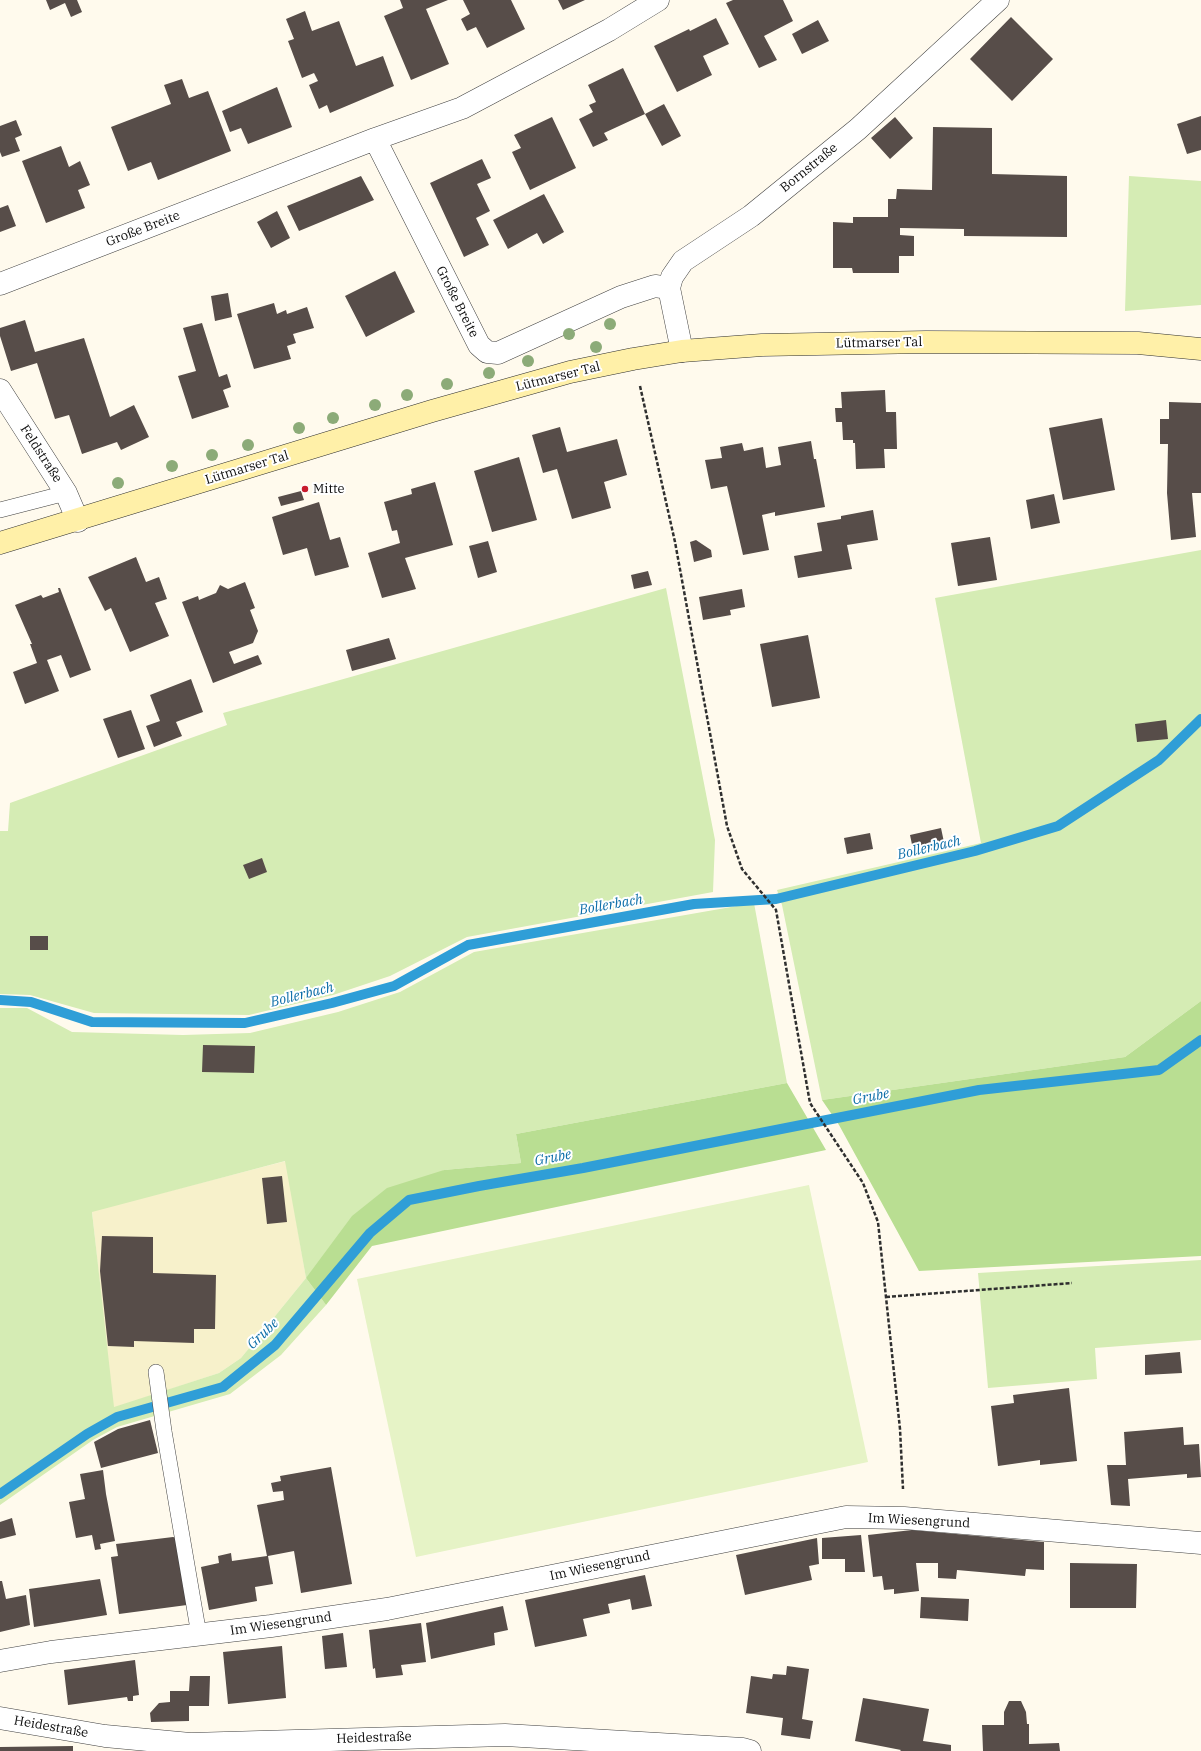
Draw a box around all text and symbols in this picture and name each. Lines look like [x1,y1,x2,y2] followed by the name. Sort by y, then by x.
[777,140,841,196] street label: Bornstraße
[104,208,182,250] street label: Große Breite
[432,264,482,340] street label: Große Breite
[836,334,922,352] street label: Lütmarser Tal
[514,359,602,395] street label: Lütmarser Tal
[17,422,65,486] street label: Feldstraße
[203,448,291,488] street label: Lütmarser Tal
[313,481,344,497] place label: Mitte
[300,484,310,494] marker: Mitte
[896,833,962,863] water label: Bollerbach
[578,891,644,919] water label: Bollerbach
[269,979,335,1011] water label: Bollerbach
[851,1085,891,1109] water label: Grube
[533,1146,573,1170] water label: Grube
[244,1315,282,1353] water label: Grube
[868,1511,970,1531] street label: Im Wiesengrund
[548,1548,652,1584] street label: Im Wiesengrund
[229,1609,333,1639] street label: Im Wiesengrund
[13,1713,89,1741] street label: Heidestraße
[336,1729,412,1747] street label: Heidestraße

